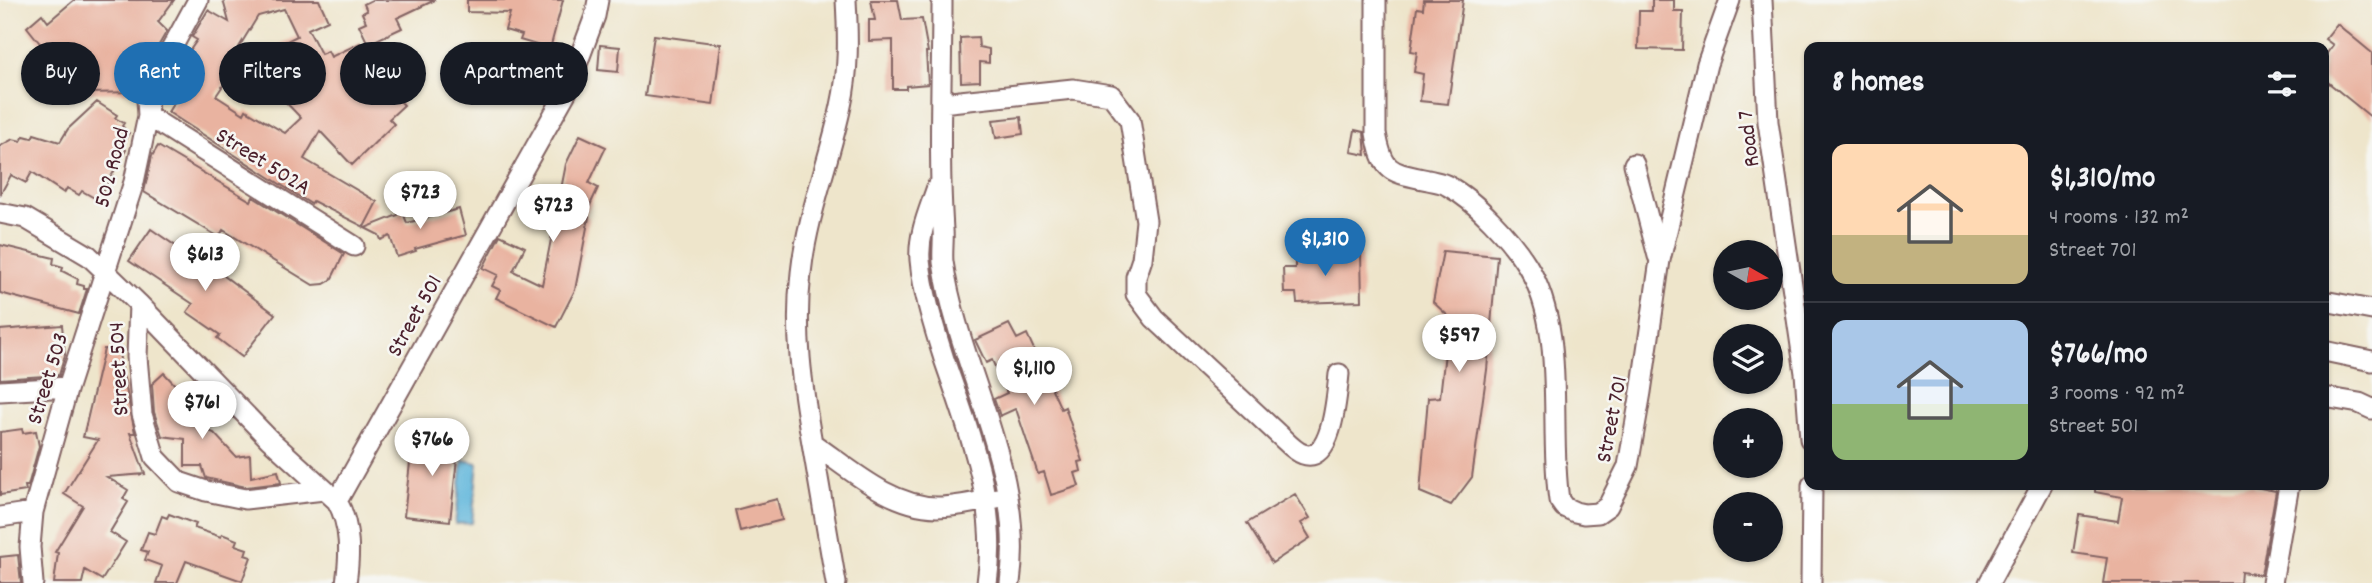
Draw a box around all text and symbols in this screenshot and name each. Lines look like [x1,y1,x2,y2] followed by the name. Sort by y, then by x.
[21,42,100,105] chip: Buy
[114,42,205,105] chip: Rent
[219,42,326,105] chip: Filters
[340,42,426,105] chip: New
[440,42,588,105] chip: Apartment
[1832,63,1924,106] text: 8 homes
[2263,65,2301,103] icon: filters
[1731,108,1770,169] street label: Road 7
[208,121,316,205] street label: Street 502A
[87,124,140,212] street label: 502 Road
[2049,159,2155,202] text: $1,310/mo
[379,172,461,231] pin: $723
[1888,172,1972,256] icon: home
[400,177,440,210] text: $723
[512,184,594,244] pin: $723
[533,190,573,223] text: $723
[2049,202,2189,235] text: 4 rooms · 132 m²
[1268,218,1382,278] pin: $1,310
[1301,224,1349,257] text: $1,310
[164,233,246,293] pin: $613
[2049,235,2137,268] text: Street 701
[186,239,224,272] text: $613
[1713,240,1783,310] north arrow
[1713,240,1783,562] map controls
[380,270,452,364] street label: Street 501
[1418,314,1500,374] pin: $597
[1438,320,1480,353] text: $597
[102,321,139,417] street label: Street 504
[1713,324,1783,394] button: layers
[20,329,79,429] street label: Street 503
[2049,335,2148,378] text: $766/mo
[977,348,1091,407] pin: $1,110
[1888,348,1972,432] icon: home
[1012,353,1056,386] text: $1,110
[1589,374,1638,466] street label: Street 701
[2049,378,2185,411] text: 3 rooms · 92 m²
[161,382,243,441] pin: $761
[184,387,220,420] text: $761
[1713,408,1783,478] button: +
[2049,411,2138,444] text: Street 501
[391,419,473,478] pin: $766
[410,424,454,457] text: $766
[1713,492,1783,562] button: −

